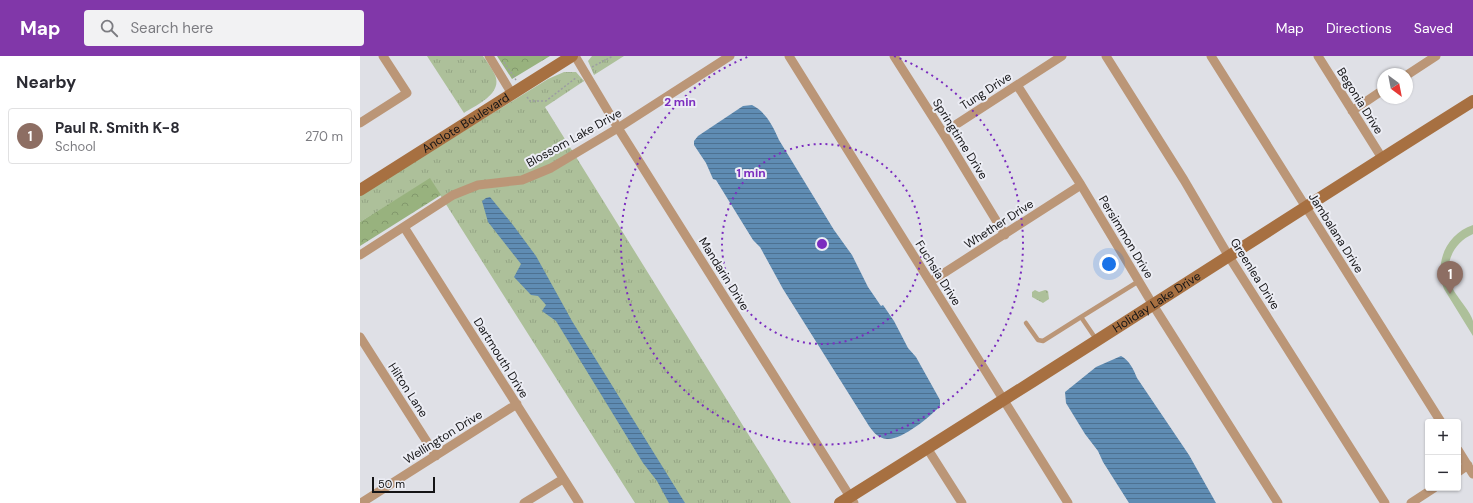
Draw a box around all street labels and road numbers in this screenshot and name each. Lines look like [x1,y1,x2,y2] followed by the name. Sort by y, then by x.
[1333,65,1387,137] street label: Begonia Drive
[957,68,1015,114] street label: Tung Drive
[419,90,513,157] street label: Anclote Boulevard
[929,96,991,182] street label: Springtime Drive
[523,105,625,171] street label: Blossom Lake Drive
[1305,190,1367,276] street label: Jambalana Drive
[1095,193,1157,281] street label: Persimmon Drive
[961,196,1037,252] street label: Whether Drive
[695,234,753,314] street label: Mandarin Drive
[1227,235,1283,313] street label: Greenlea Drive
[912,237,965,309] street label: Fuchsia Drive
[1110,268,1204,336] street label: Holiday Lake Drive
[470,315,532,401] street label: Dartmouth Drive
[384,360,432,421] street label: Hilton Lane
[401,406,485,468] street label: Wellington Drive

